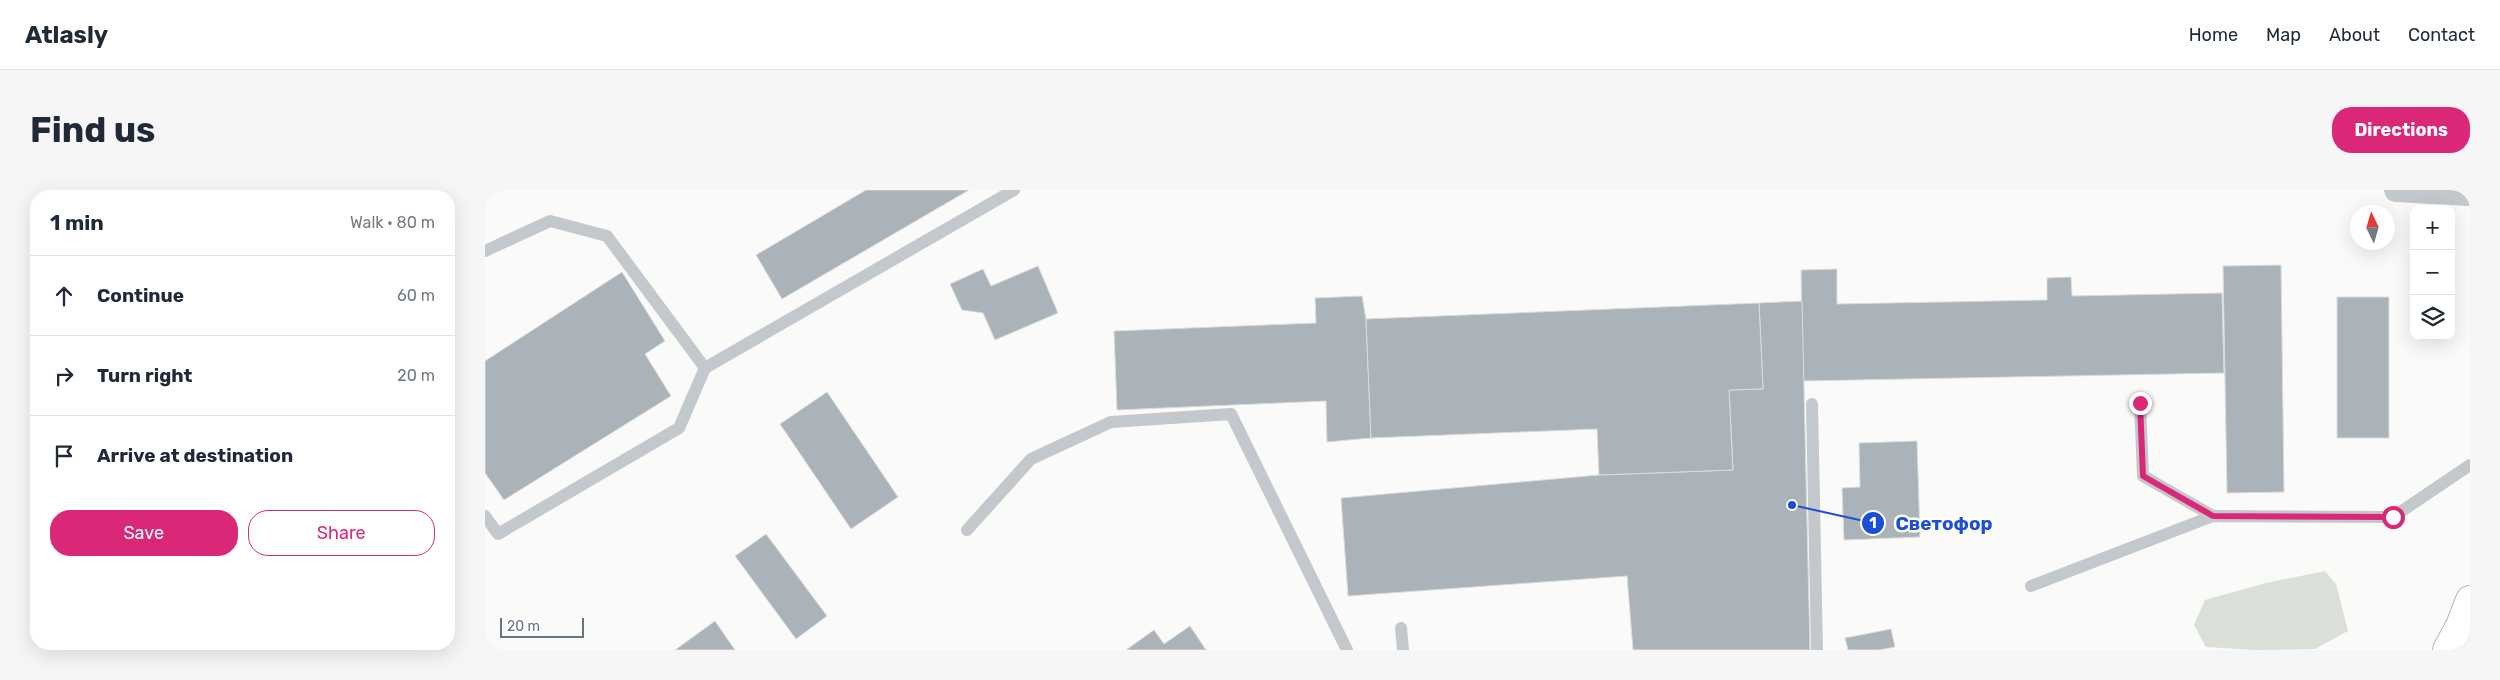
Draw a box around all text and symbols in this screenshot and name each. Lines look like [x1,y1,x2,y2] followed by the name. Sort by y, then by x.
[25,21,108,49] text: Atlasly
[2189,24,2238,46] text: Home
[2266,24,2301,46] text: Map
[2329,24,2380,46] text: About
[2408,24,2475,46] text: Contact
[2332,107,2470,153] button: Directions
[30,109,155,151] text: Find us
[2350,205,2395,250] north arrow
[2410,205,2455,340] map controls
[2410,205,2455,250] button: +
[50,210,104,235] text: 1 min
[350,213,435,232] text: Walk · 80 m
[2410,250,2455,295] button: −
[50,282,78,310] icon: ahead
[97,284,184,307] text: Continue
[397,286,435,305] text: 60 m
[2410,295,2455,340] button: layers
[50,362,78,390] icon: right
[97,364,192,387] text: Turn right
[397,366,435,385] text: 20 m
[2129,392,2152,415] route end
[50,442,78,470] icon: arrive
[97,444,293,467] text: Arrive at destination
[1860,506,2002,540] callout: Светофор
[2382,506,2405,529] route start
[50,510,238,556] button: Save
[248,510,435,556] button: Share
[1895,512,1993,535] text: Светофор
[1869,514,1877,532] text: 1
[500,615,584,638] scale bar
[507,618,540,635] text: 20 m

